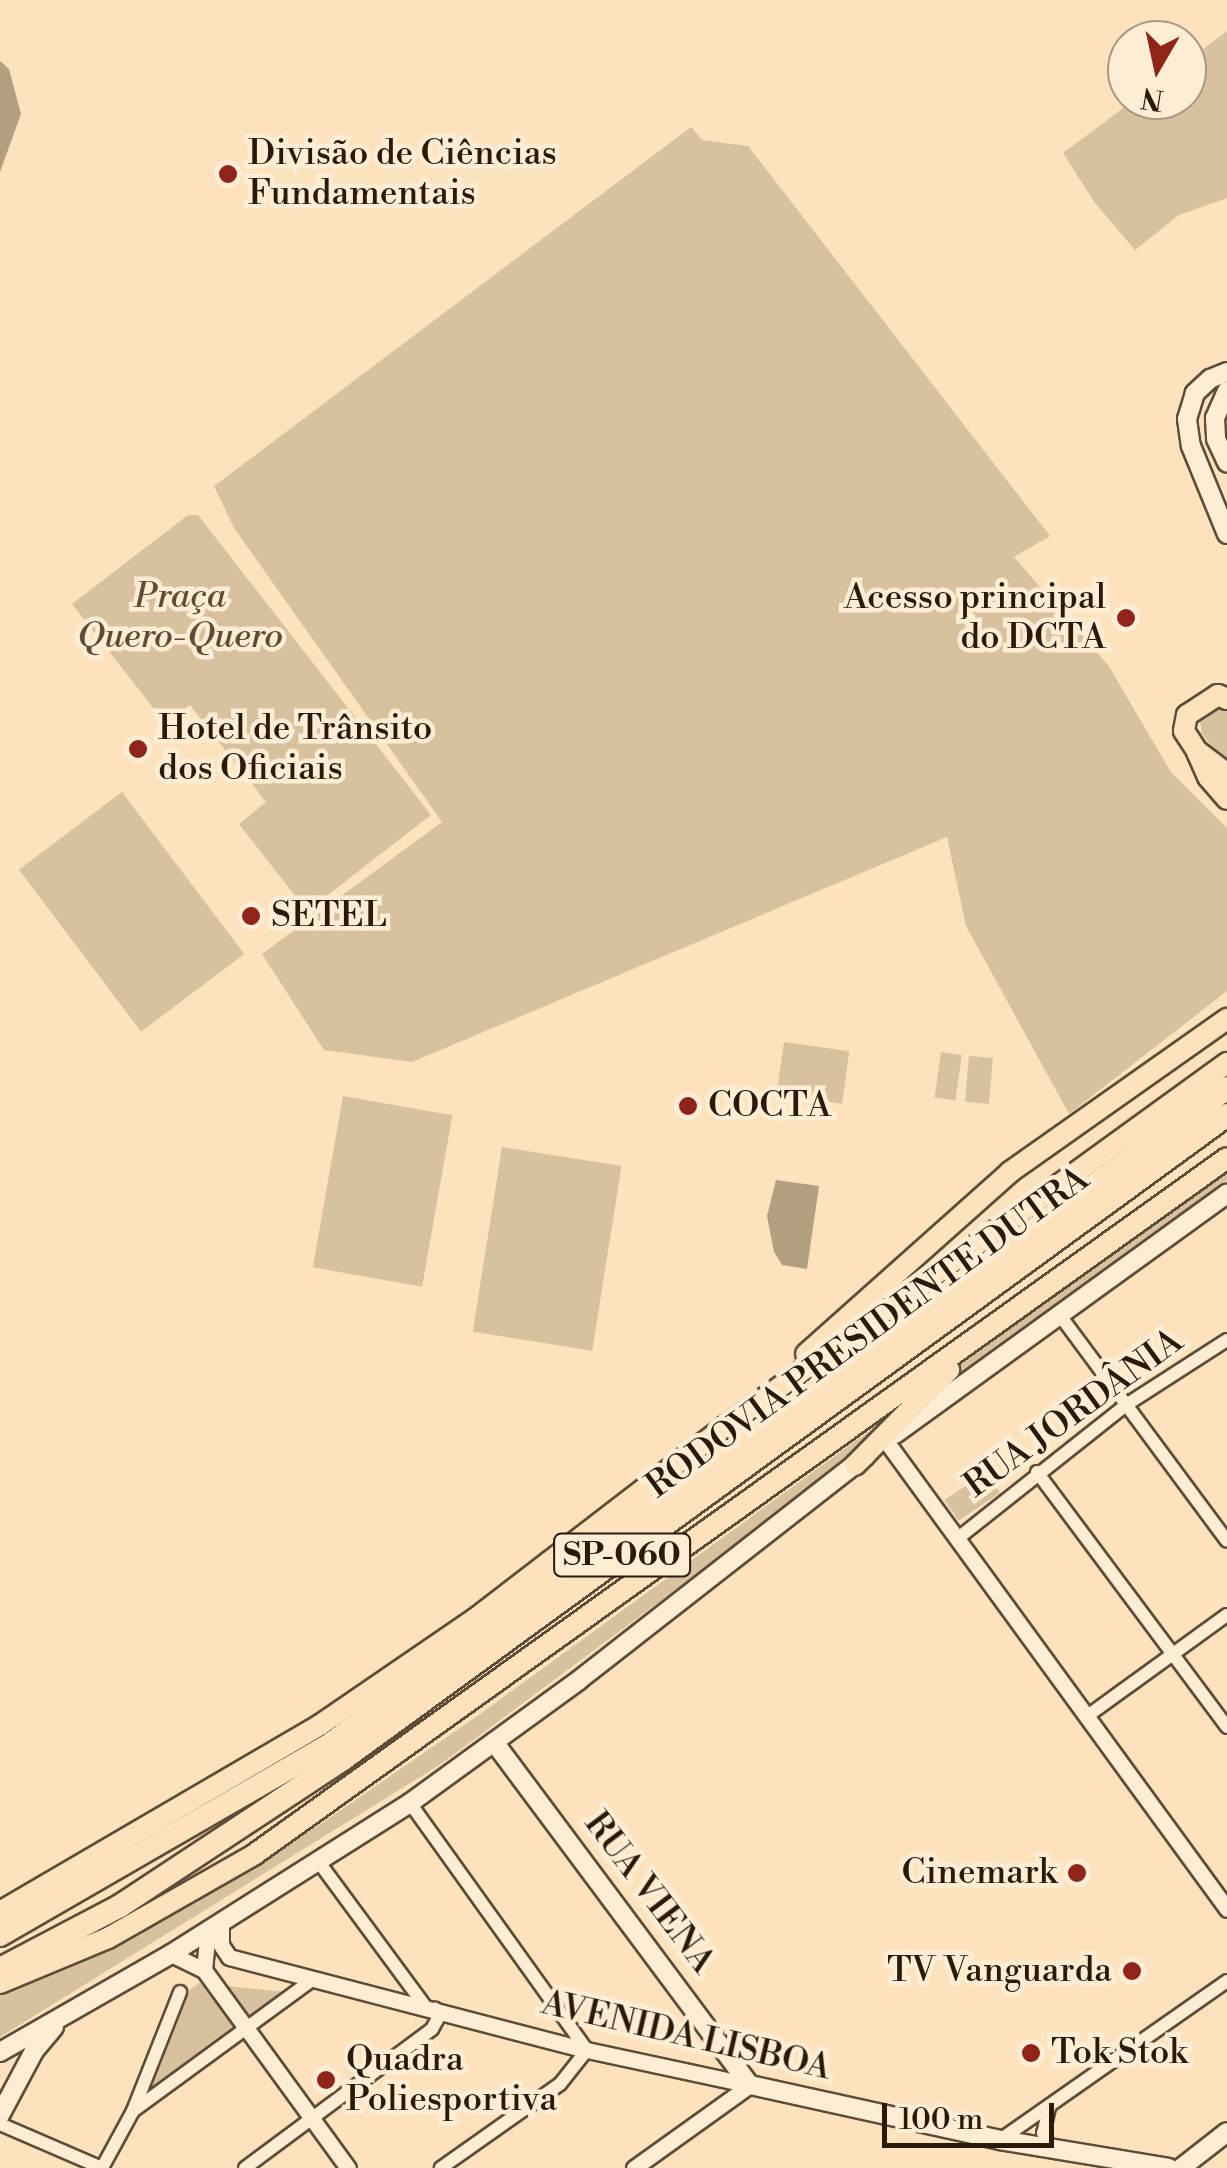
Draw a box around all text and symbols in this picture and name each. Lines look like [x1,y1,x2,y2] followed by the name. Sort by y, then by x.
[1107,20,1207,120] north arrow
[1139,79,1166,117] text: N
[248,133,557,215] place label: Divisão de Ciências Fundamentais
[217,163,239,185] marker: Divisão de Ciências Fundamentais
[77,576,283,658] park label: Praça Quero-Quero
[844,577,1106,659] place label: Acesso principal do DCTA
[1115,607,1137,629] marker: Acesso principal do DCTA
[158,708,432,790] place label: Hotel de Trânsito dos Oficiais
[127,738,149,760] marker: Hotel de Trânsito dos Oficiais
[271,895,387,937] place label: SETEL
[240,905,262,927] marker: SETEL
[708,1085,831,1127] place label: COCTA
[677,1095,699,1117] marker: COCTA
[639,1158,1097,1508] street label: RODOVIA PRESIDENTE DUTRA
[957,1321,1191,1507] street label: RUA JORDÂNIA
[552,1528,692,1582] road number: SP-060
[575,1804,723,1982] street label: RUA VIENA
[902,1852,1057,1894] place label: Cinemark
[1066,1862,1088,1884] marker: Cinemark
[887,1950,1112,1992] place label: TV Vanguarda
[1121,1960,1143,1982] marker: TV Vanguarda
[537,1982,835,2090] street label: AVENIDA LISBOA
[1051,2032,1188,2074] place label: Tok Stok
[346,2039,557,2121] place label: Quadra Poliesportiva
[1020,2042,1042,2064] marker: Tok Stok
[315,2069,337,2091] marker: Quadra Poliesportiva
[887,2083,1060,2145] scale bar
[899,2101,983,2139] text: 100 m

